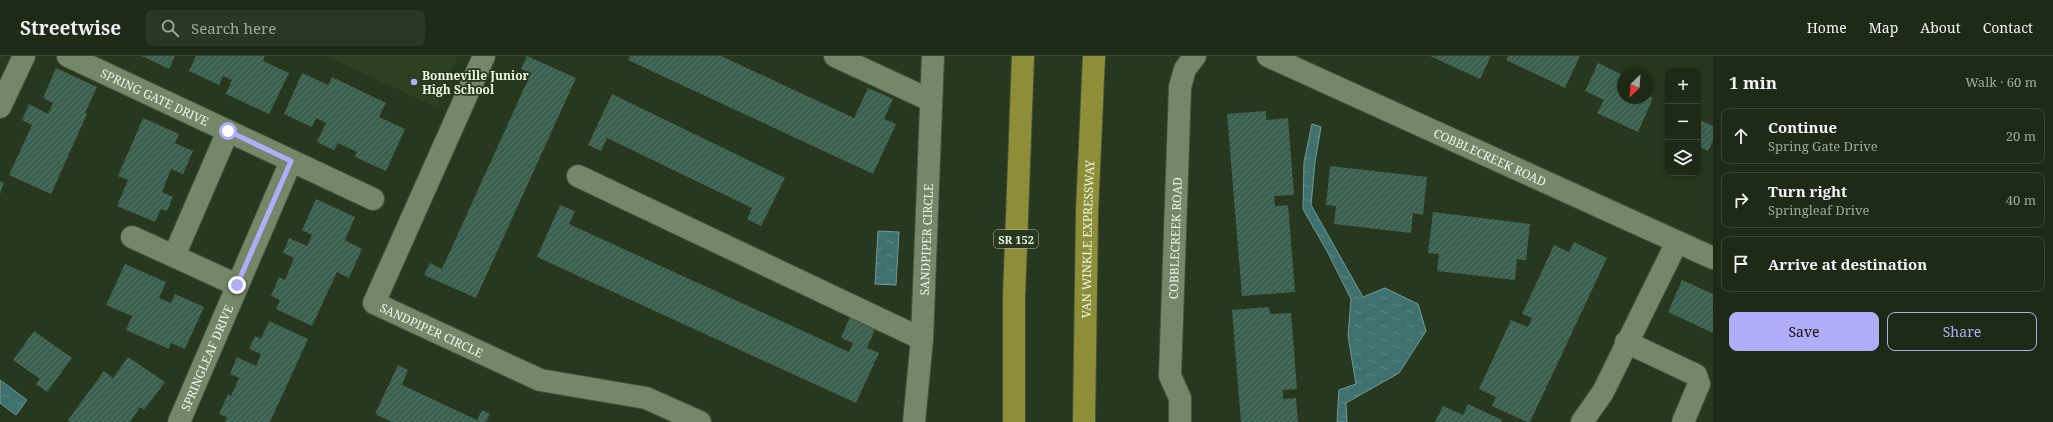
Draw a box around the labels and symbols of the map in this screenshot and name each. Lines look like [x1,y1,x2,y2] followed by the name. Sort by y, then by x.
[98,64,212,129] street label: SPRING GATE DRIVE
[422,67,530,98] place label: Bonneville Junior High School
[1617,68,1653,104] north arrow
[409,77,419,87] marker: Bonneville Junior High School
[219,122,237,140] route start
[1431,124,1550,190] street label: COBBLECREEK ROAD
[1077,159,1098,318] street label: VAN WINKLE EXPRESSWAY
[1164,177,1185,300] street label: COBBLECREEK ROAD
[915,183,937,296] street label: SANDPIPER CIRCLE
[994,230,1038,248] road number: SR 152
[228,276,246,294] route end
[377,299,486,361] street label: SANDPIPER CIRCLE
[176,302,237,413] street label: SPRINGLEAF DRIVE

